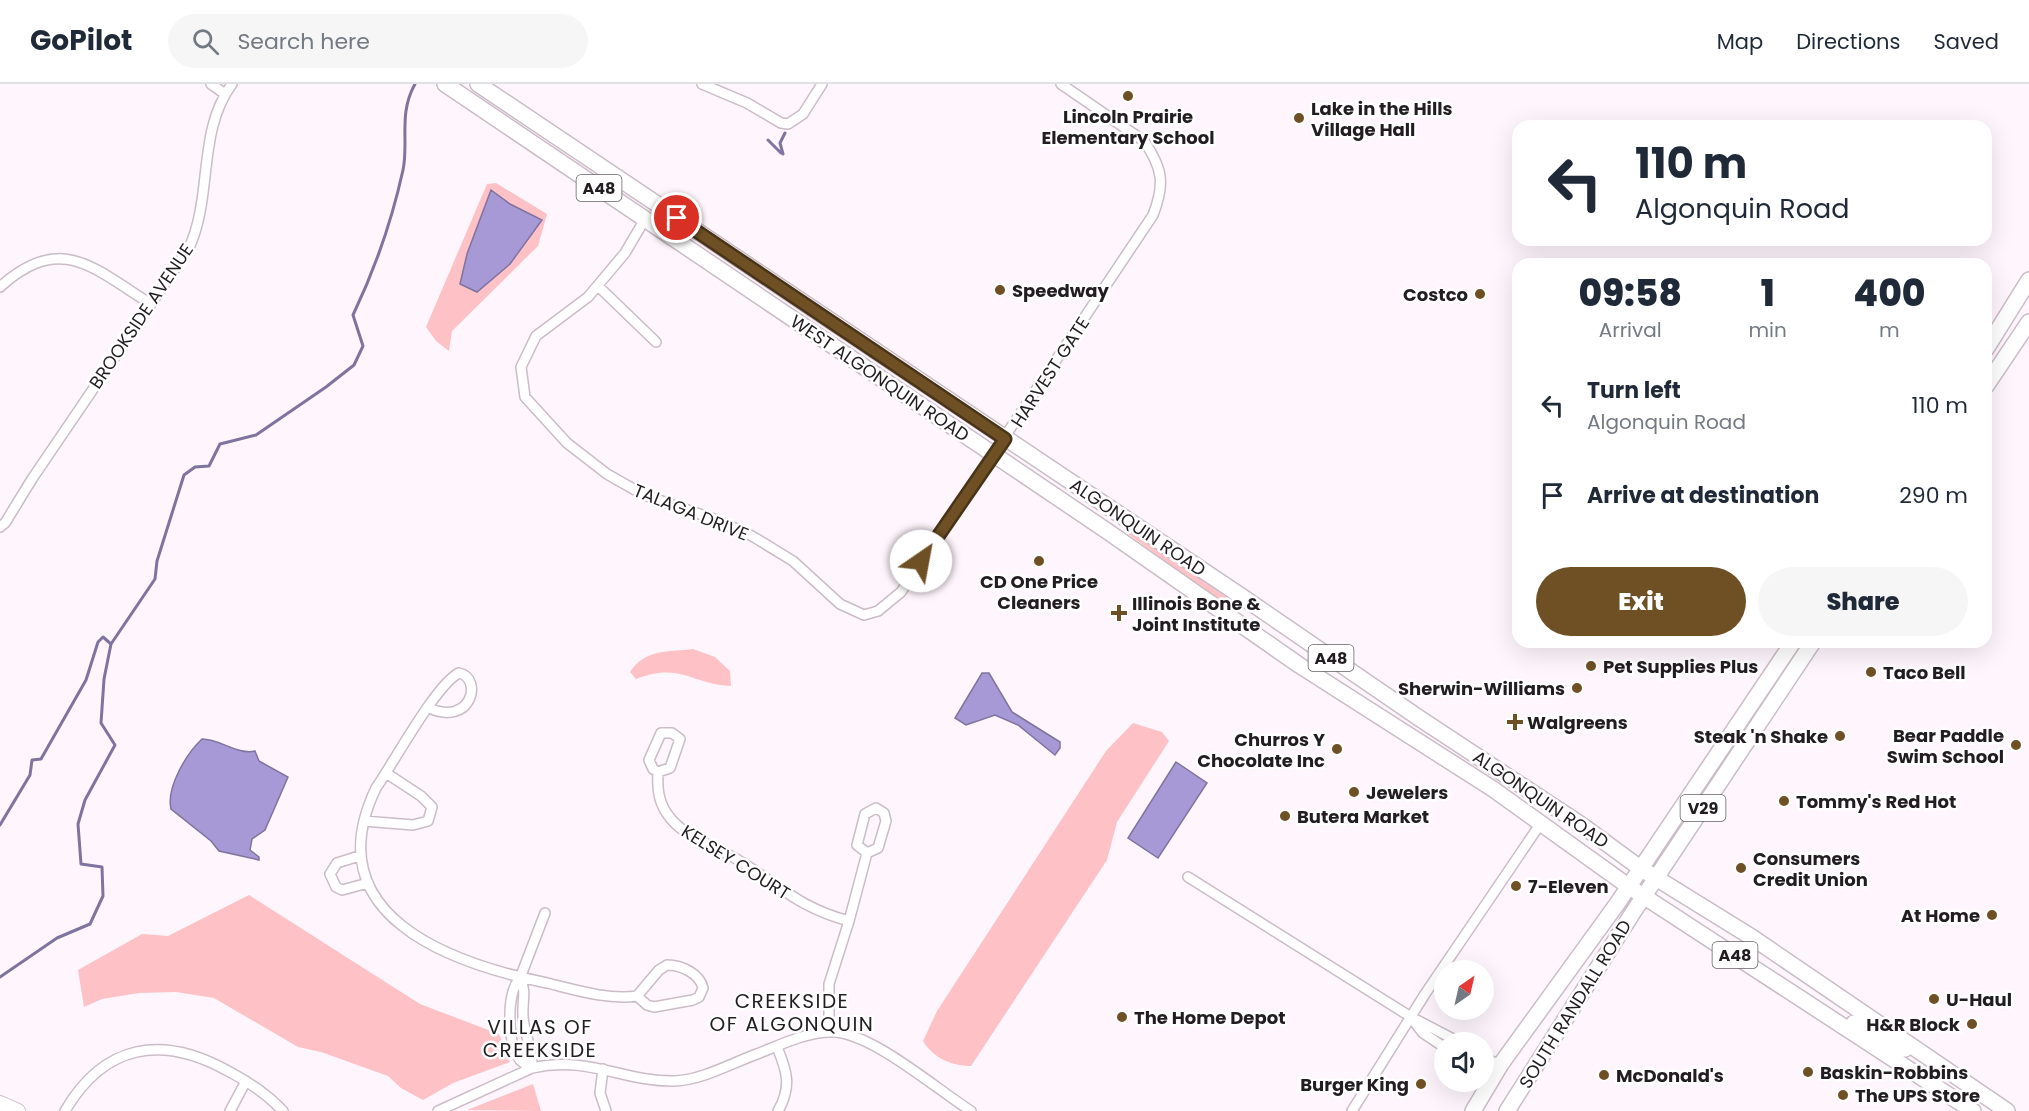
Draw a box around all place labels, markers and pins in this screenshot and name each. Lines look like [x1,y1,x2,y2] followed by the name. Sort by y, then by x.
[1121,89,1135,103] marker: Lincoln Prairie Elementary School
[1311,96,1453,142] place label: Lake in the Hills Village Hall
[1041,104,1215,150] place label: Lincoln Prairie Elementary School
[1292,111,1306,125] marker: Lake in the Hills Village Hall
[651,192,702,243] pin
[1012,278,1109,303] place label: Speedway
[1403,282,1468,307] place label: Costco
[993,283,1007,297] marker: Speedway
[1473,287,1487,301] marker: Costco
[1032,554,1046,568] marker: CD One Price Cleaners
[980,569,1098,615] place label: CD One Price Cleaners
[1132,591,1261,637] place label: Illinois Bone & Joint Institute
[1110,604,1128,622] marker: Illinois Bone & Joint Institute
[1603,654,1758,679] place label: Pet Supplies Plus
[1584,659,1598,673] marker: Pet Supplies Plus
[1883,660,1966,685] place label: Taco Bell
[1864,665,1878,679] marker: Taco Bell
[1398,676,1565,701] place label: Sherwin-Williams
[1570,681,1584,695] marker: Sherwin-Williams
[1527,710,1628,735] place label: Walgreens
[1508,715,1522,729] marker: Walgreens
[1887,723,2004,769] place label: Bear Paddle Swim School
[1694,724,1828,749] place label: Steak 'n Shake
[1197,727,1325,773] place label: Churros Y Chocolate Inc
[1833,729,1847,743] marker: Steak 'n Shake
[2009,738,2023,752] marker: Bear Paddle Swim School
[1330,742,1344,756] marker: Churros Y Chocolate Inc
[1366,780,1448,805] place label: Jewelers
[1347,785,1361,799] marker: Jewelers
[1796,789,1956,814] place label: Tommy's Red Hot
[1777,794,1791,808] marker: Tommy's Red Hot
[1297,804,1429,829] place label: Butera Market
[1278,809,1292,823] marker: Butera Market
[1753,846,1868,892] place label: Consumers Credit Union
[1734,861,1748,875] marker: Consumers Credit Union
[1528,874,1609,899] place label: 7-Eleven
[1509,879,1523,893] marker: 7-Eleven
[1901,903,1980,928] place label: At Home
[1985,908,1999,922] marker: At Home
[1946,987,2012,1012] place label: U-Haul
[1927,992,1941,1006] marker: U-Haul
[1134,1005,1285,1030] place label: The Home Depot
[1115,1010,1129,1024] marker: The Home Depot
[1866,1012,1961,1037] place label: H&R Block
[1965,1017,1979,1031] marker: H&R Block
[1820,1060,1968,1085] place label: Baskin-Robbins
[1616,1063,1724,1088] place label: McDonald's
[1801,1065,1815,1079] marker: Baskin-Robbins
[1597,1068,1611,1082] marker: McDonald's
[1300,1072,1409,1097] place label: Burger King
[1414,1077,1428,1091] marker: Burger King
[1855,1083,1980,1108] place label: The UPS Store
[1836,1088,1850,1102] marker: The UPS Store

